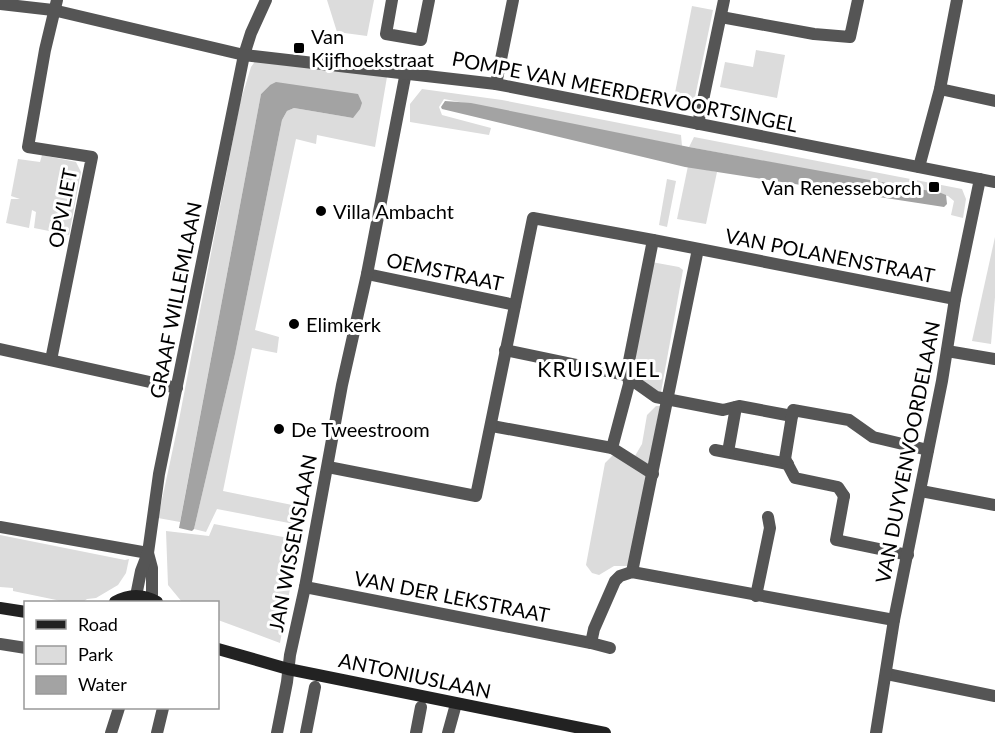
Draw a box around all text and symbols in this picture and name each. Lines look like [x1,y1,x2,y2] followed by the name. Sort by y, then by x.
[311,24,434,71] place label: Van Kijfhoekstraat
[292,41,306,55] marker: Van Kijfhoekstraat
[450,46,800,136] street label: POMPE VAN MEERDERVOORTSINGEL
[43,166,82,250] street label: OPVLIET
[762,175,922,199] place label: Van Renesseborch
[927,180,941,194] marker: Van Renesseborch
[333,199,454,223] place label: Villa Ambacht
[144,200,206,400] street label: GRAAF WILLEMLAAN
[314,204,328,218] marker: Villa Ambacht
[723,223,937,287] street label: VAN POLANENSTRAAT
[384,247,506,295] street label: OEMSTRAAT
[306,312,382,336] place label: Elimkerk
[287,317,301,331] marker: Elimkerk
[870,319,944,585] street label: VAN DUYVENVOORDELAAN
[537,356,661,381] district label: KRUISWIEL
[291,417,430,441] place label: De Tweestroom
[272,422,286,436] marker: De Tweestroom
[263,452,321,634] street label: JAN WISSENSLAAN
[352,565,552,627] street label: VAN DER LEKSTRAAT
[24,601,219,709] legend
[78,613,118,635] text: Road
[78,643,114,665] text: Park
[337,647,493,703] street label: ANTONIUSLAAN
[78,673,127,695] text: Water

